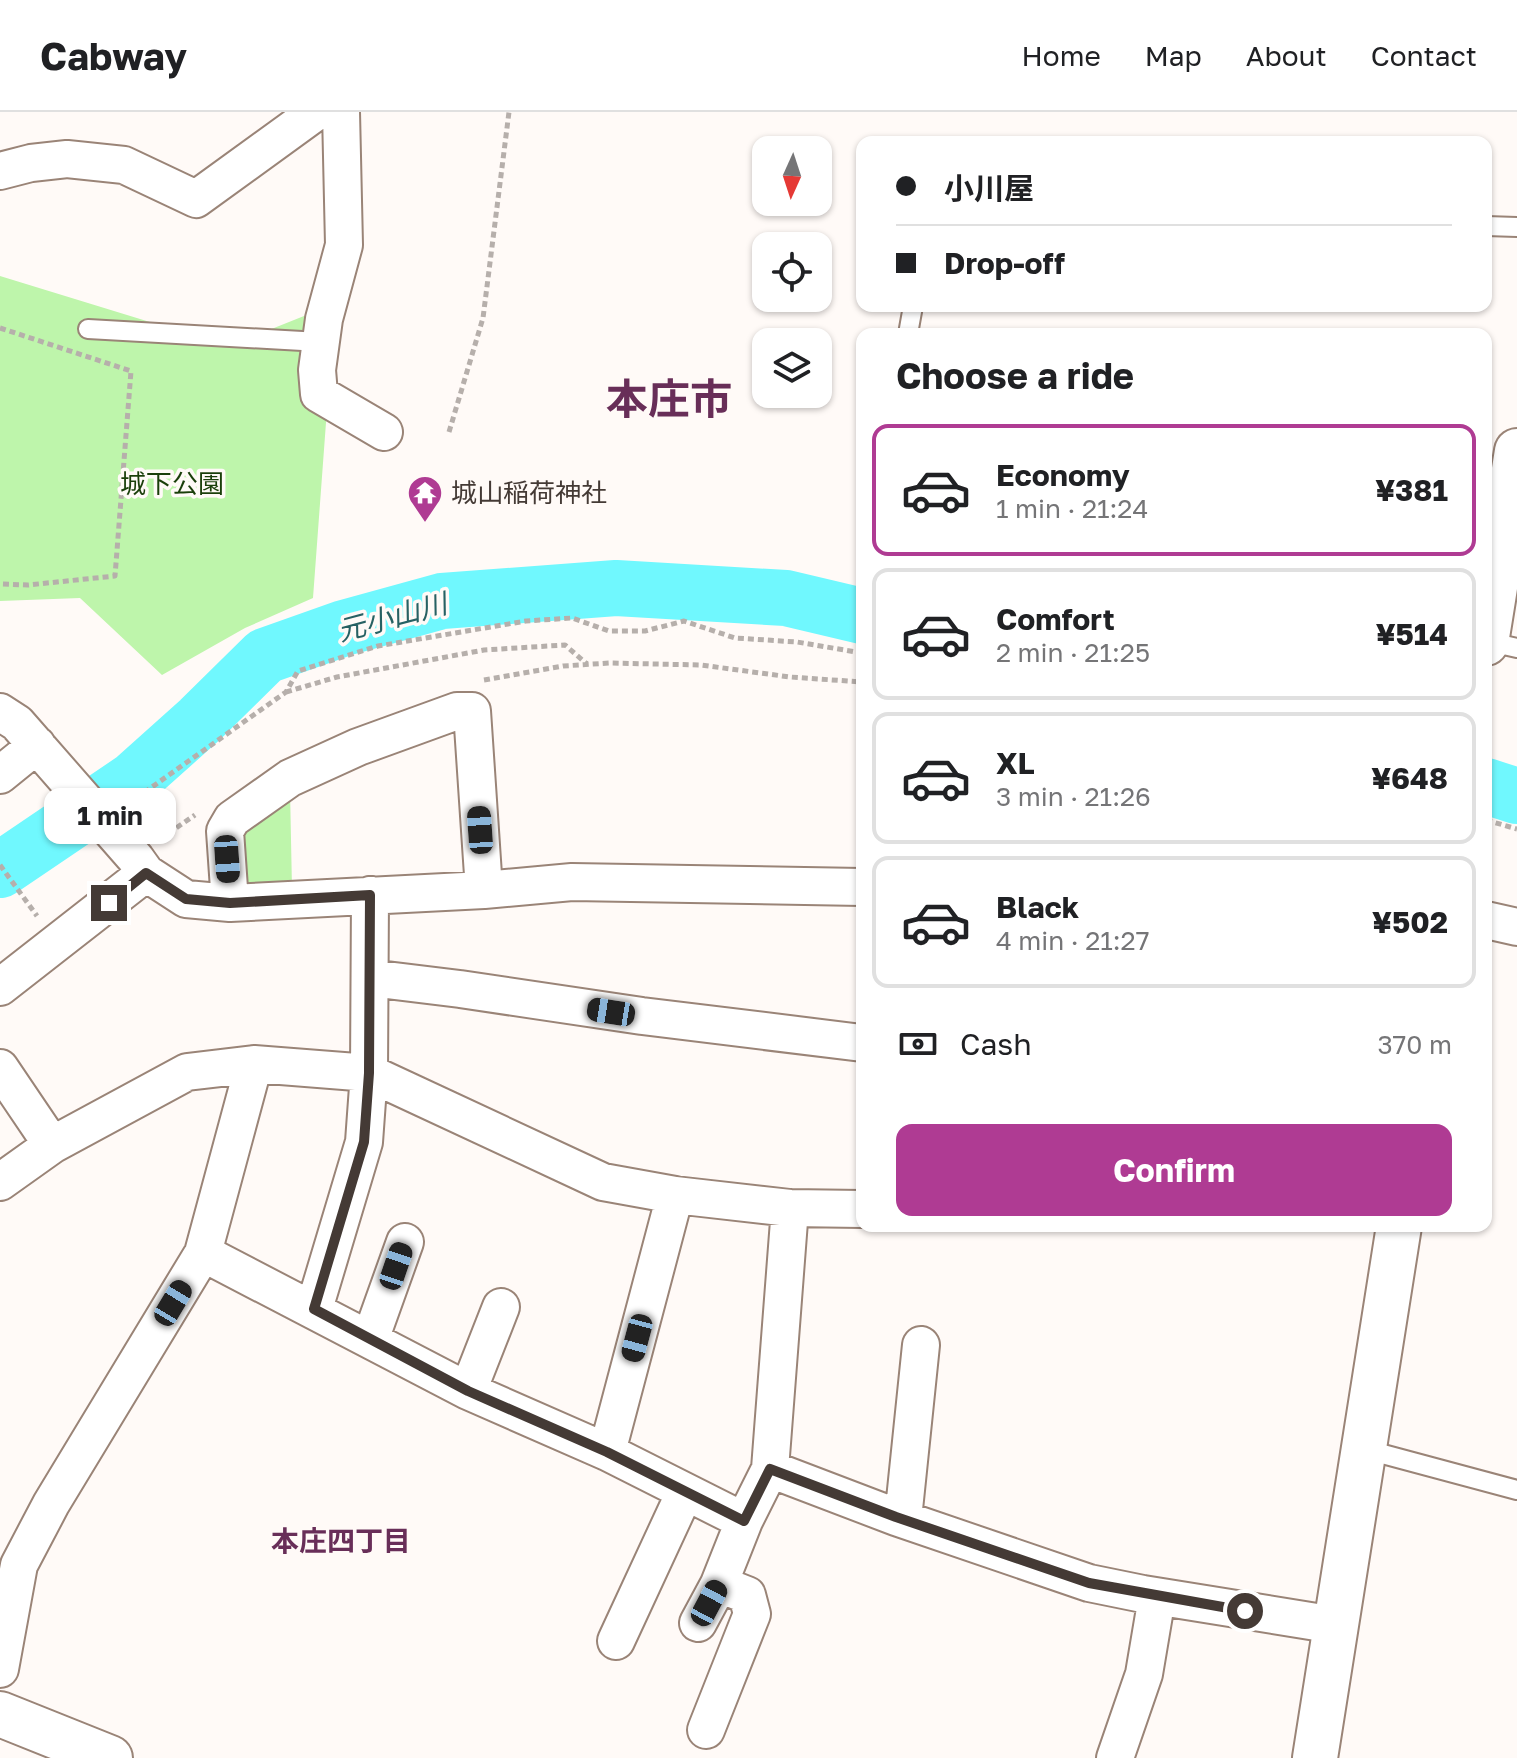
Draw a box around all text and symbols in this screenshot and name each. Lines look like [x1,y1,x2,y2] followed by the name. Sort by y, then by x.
[40,33,187,78] text: Cabway
[1022,39,1101,72] text: Home
[1145,39,1202,72] text: Map
[1246,39,1327,72] text: About
[1371,39,1477,72] text: Contact
[752,136,832,216] north arrow
[752,136,832,408] map controls
[944,170,1034,206] text: 小川屋
[752,232,832,312] button: locate
[944,245,1065,281] text: Drop-off
[752,328,832,408] button: layers
[896,354,1134,397] text: Choose a ride
[606,373,732,423] district label: 本庄市
[900,454,972,526] icon: car
[996,457,1130,493] text: Economy
[120,468,224,499] park label: 城下公園
[1375,472,1448,508] text: ¥381
[406,474,444,524] temple icon: 城山稲荷神社
[451,477,607,508] place label: 城山稲荷神社
[996,493,1148,524] text: 1 min · 21:24
[334,585,453,647] water label: 元小山川
[900,598,972,670] icon: car
[996,601,1115,637] text: Comfort
[1376,616,1448,652] text: ¥514
[996,637,1150,668] text: 2 min · 21:25
[900,742,972,814] icon: car
[996,745,1035,781] text: XL
[1371,760,1448,796] text: ¥648
[996,781,1151,812] text: 3 min · 21:26
[43,787,175,843] callout: 1 min
[77,800,143,831] text: 1 min
[466,805,494,855] car
[213,834,241,884] car
[91,885,127,921] route end
[900,886,972,958] icon: car
[996,889,1079,925] text: Black
[1372,904,1448,940] text: ¥502
[996,925,1149,956] text: 4 min · 21:27
[585,996,637,1028] car
[896,1022,940,1066] icon: cash
[960,1026,1032,1062] text: Cash
[1377,1029,1452,1060] text: 370 m
[896,1124,1452,1216] button: Confirm
[377,1239,415,1293] car
[150,1276,196,1330] car
[619,1312,655,1364] car
[271,1524,411,1557] district label: 本庄四丁目
[687,1576,731,1630] car
[1227,1593,1263,1629] route start

